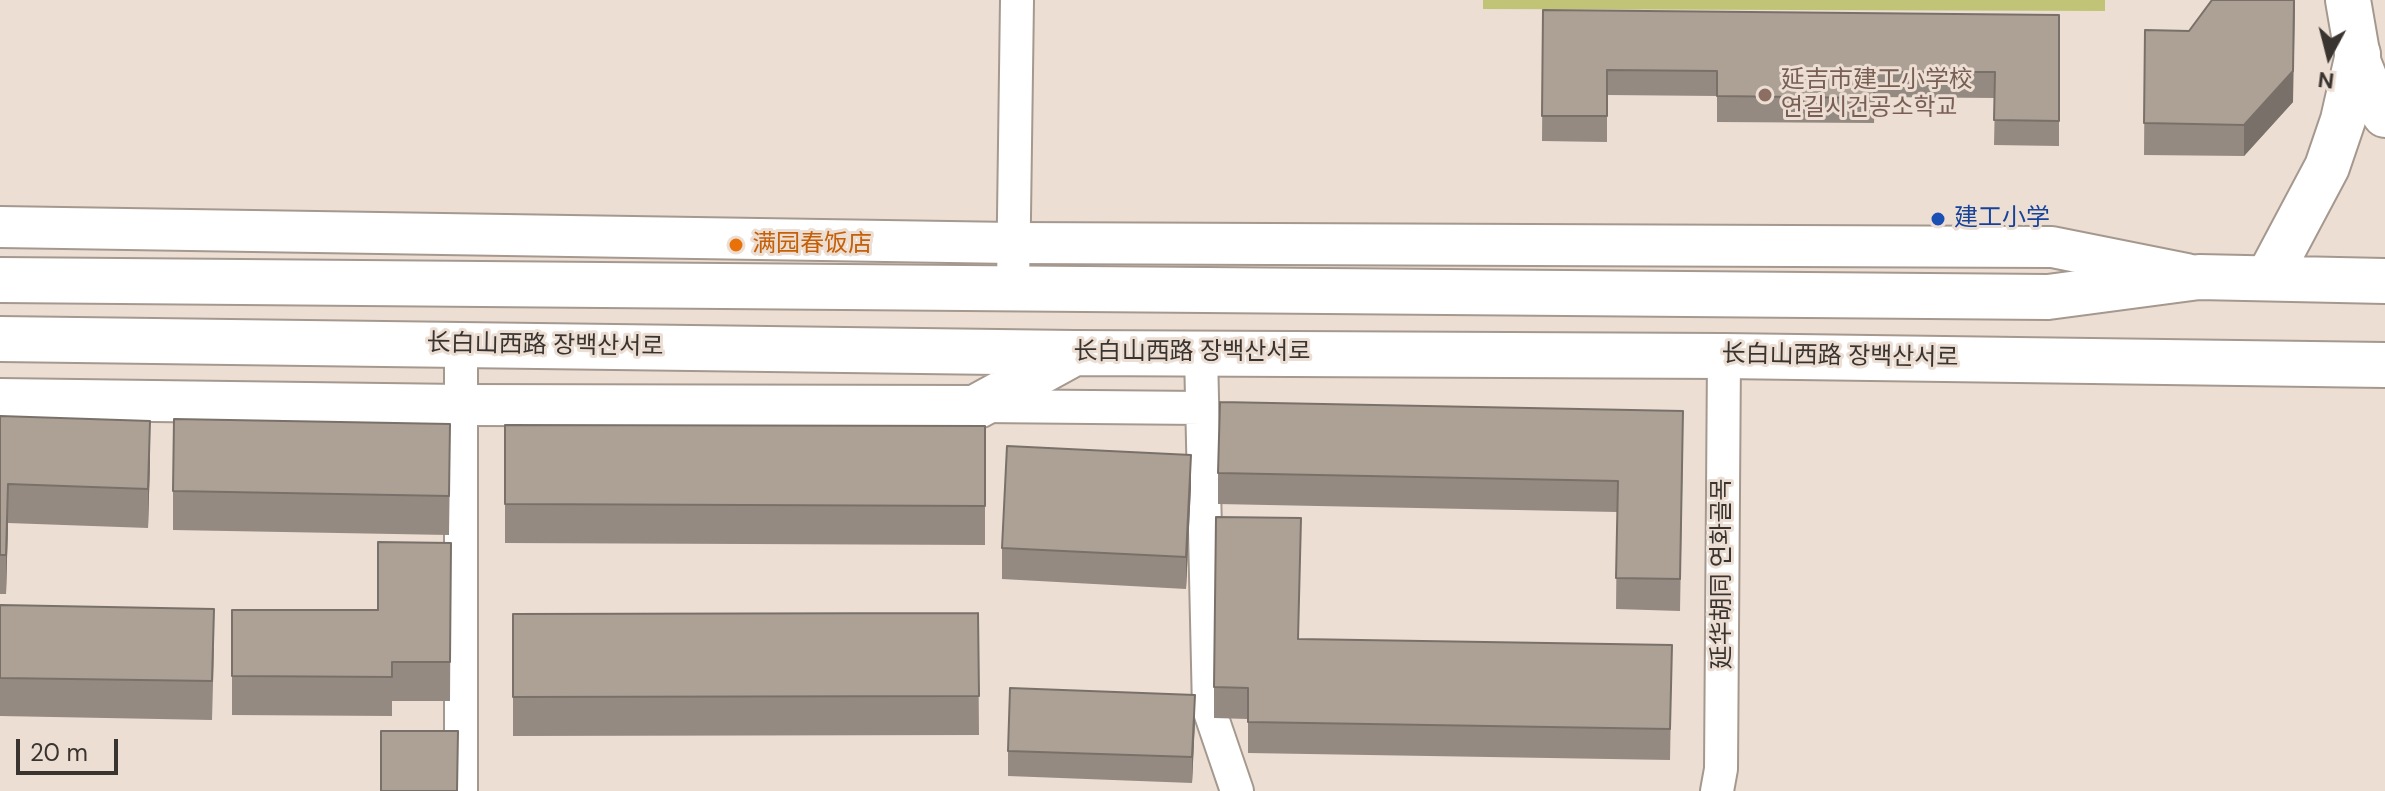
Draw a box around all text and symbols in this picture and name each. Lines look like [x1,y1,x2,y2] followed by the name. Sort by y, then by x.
[2289,16,2369,96] north arrow
[2316,65,2336,96] text: N
[1781,67,1973,123] place label: 延吉市建工小学校 연길시건공소학교
[1756,86,1774,104] marker: 延吉市建工小学校 연길시건공소학교
[1954,205,2050,233] place label: 建工小学
[1929,210,1947,228] marker: 建工小学
[752,231,872,259] place label: 满园春饭店
[727,236,745,254] marker: 满园春饭店
[426,330,664,362] street label: 长白山西路 장백산서로
[1074,339,1310,367] street label: 长白山西路 장백산서로
[1721,341,1959,373] street label: 长白山西路 장백산서로
[1709,479,1737,669] street label: 延华胡同 연화골목
[20,723,122,773] scale bar
[30,737,88,768] text: 20 m

